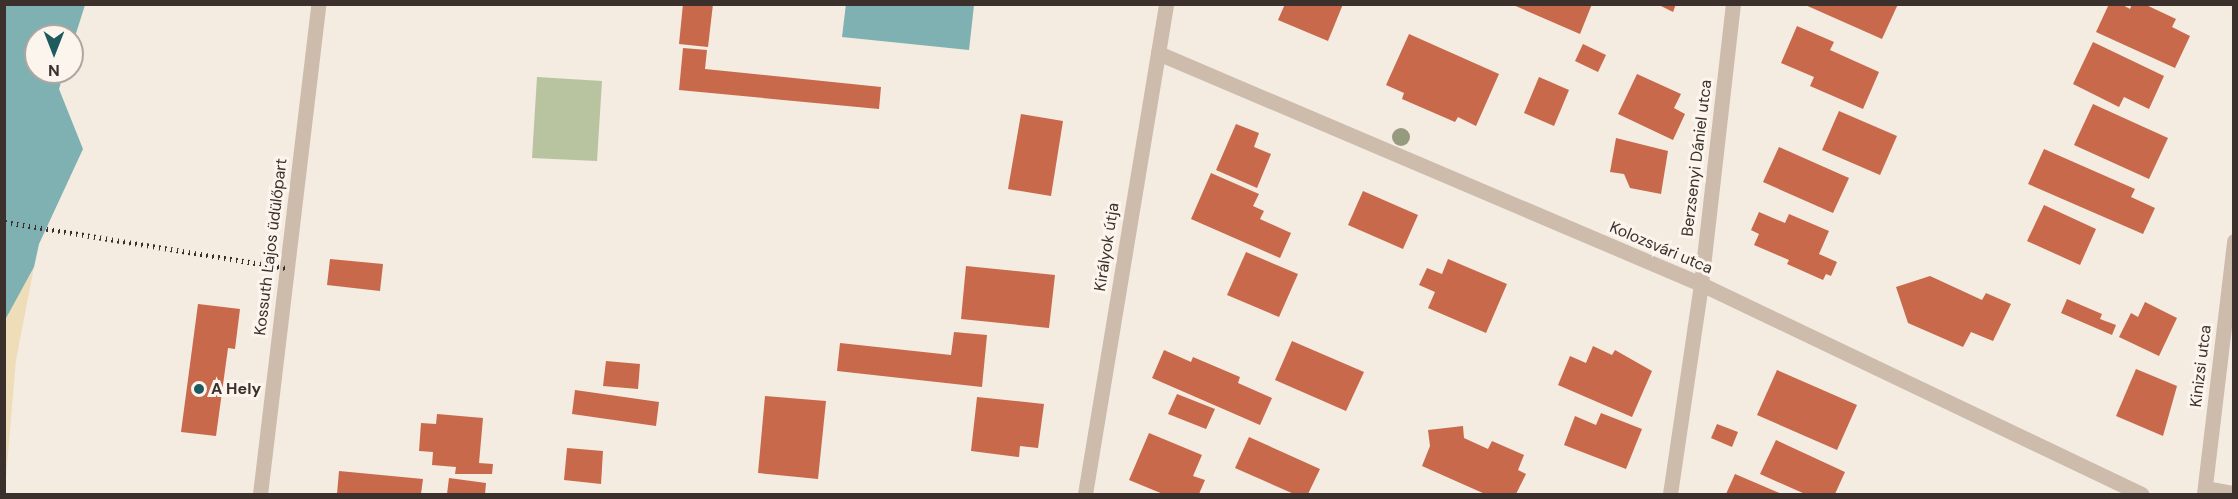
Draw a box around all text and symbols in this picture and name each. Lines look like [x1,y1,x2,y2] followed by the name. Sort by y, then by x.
[24,24,84,84] north arrow
[48,60,60,81] text: N
[1678,79,1716,237] street label: Berzsenyi Dániel utca
[251,157,291,337] street label: Kossuth Lajos üdülőpart
[1091,201,1123,293] street label: Királyok útja
[1607,218,1715,278] street label: Kolozsvári utca
[2186,324,2216,408] street label: Kinizsi utca
[211,379,261,399] place label: A Hely
[192,382,206,396] marker: A Hely

